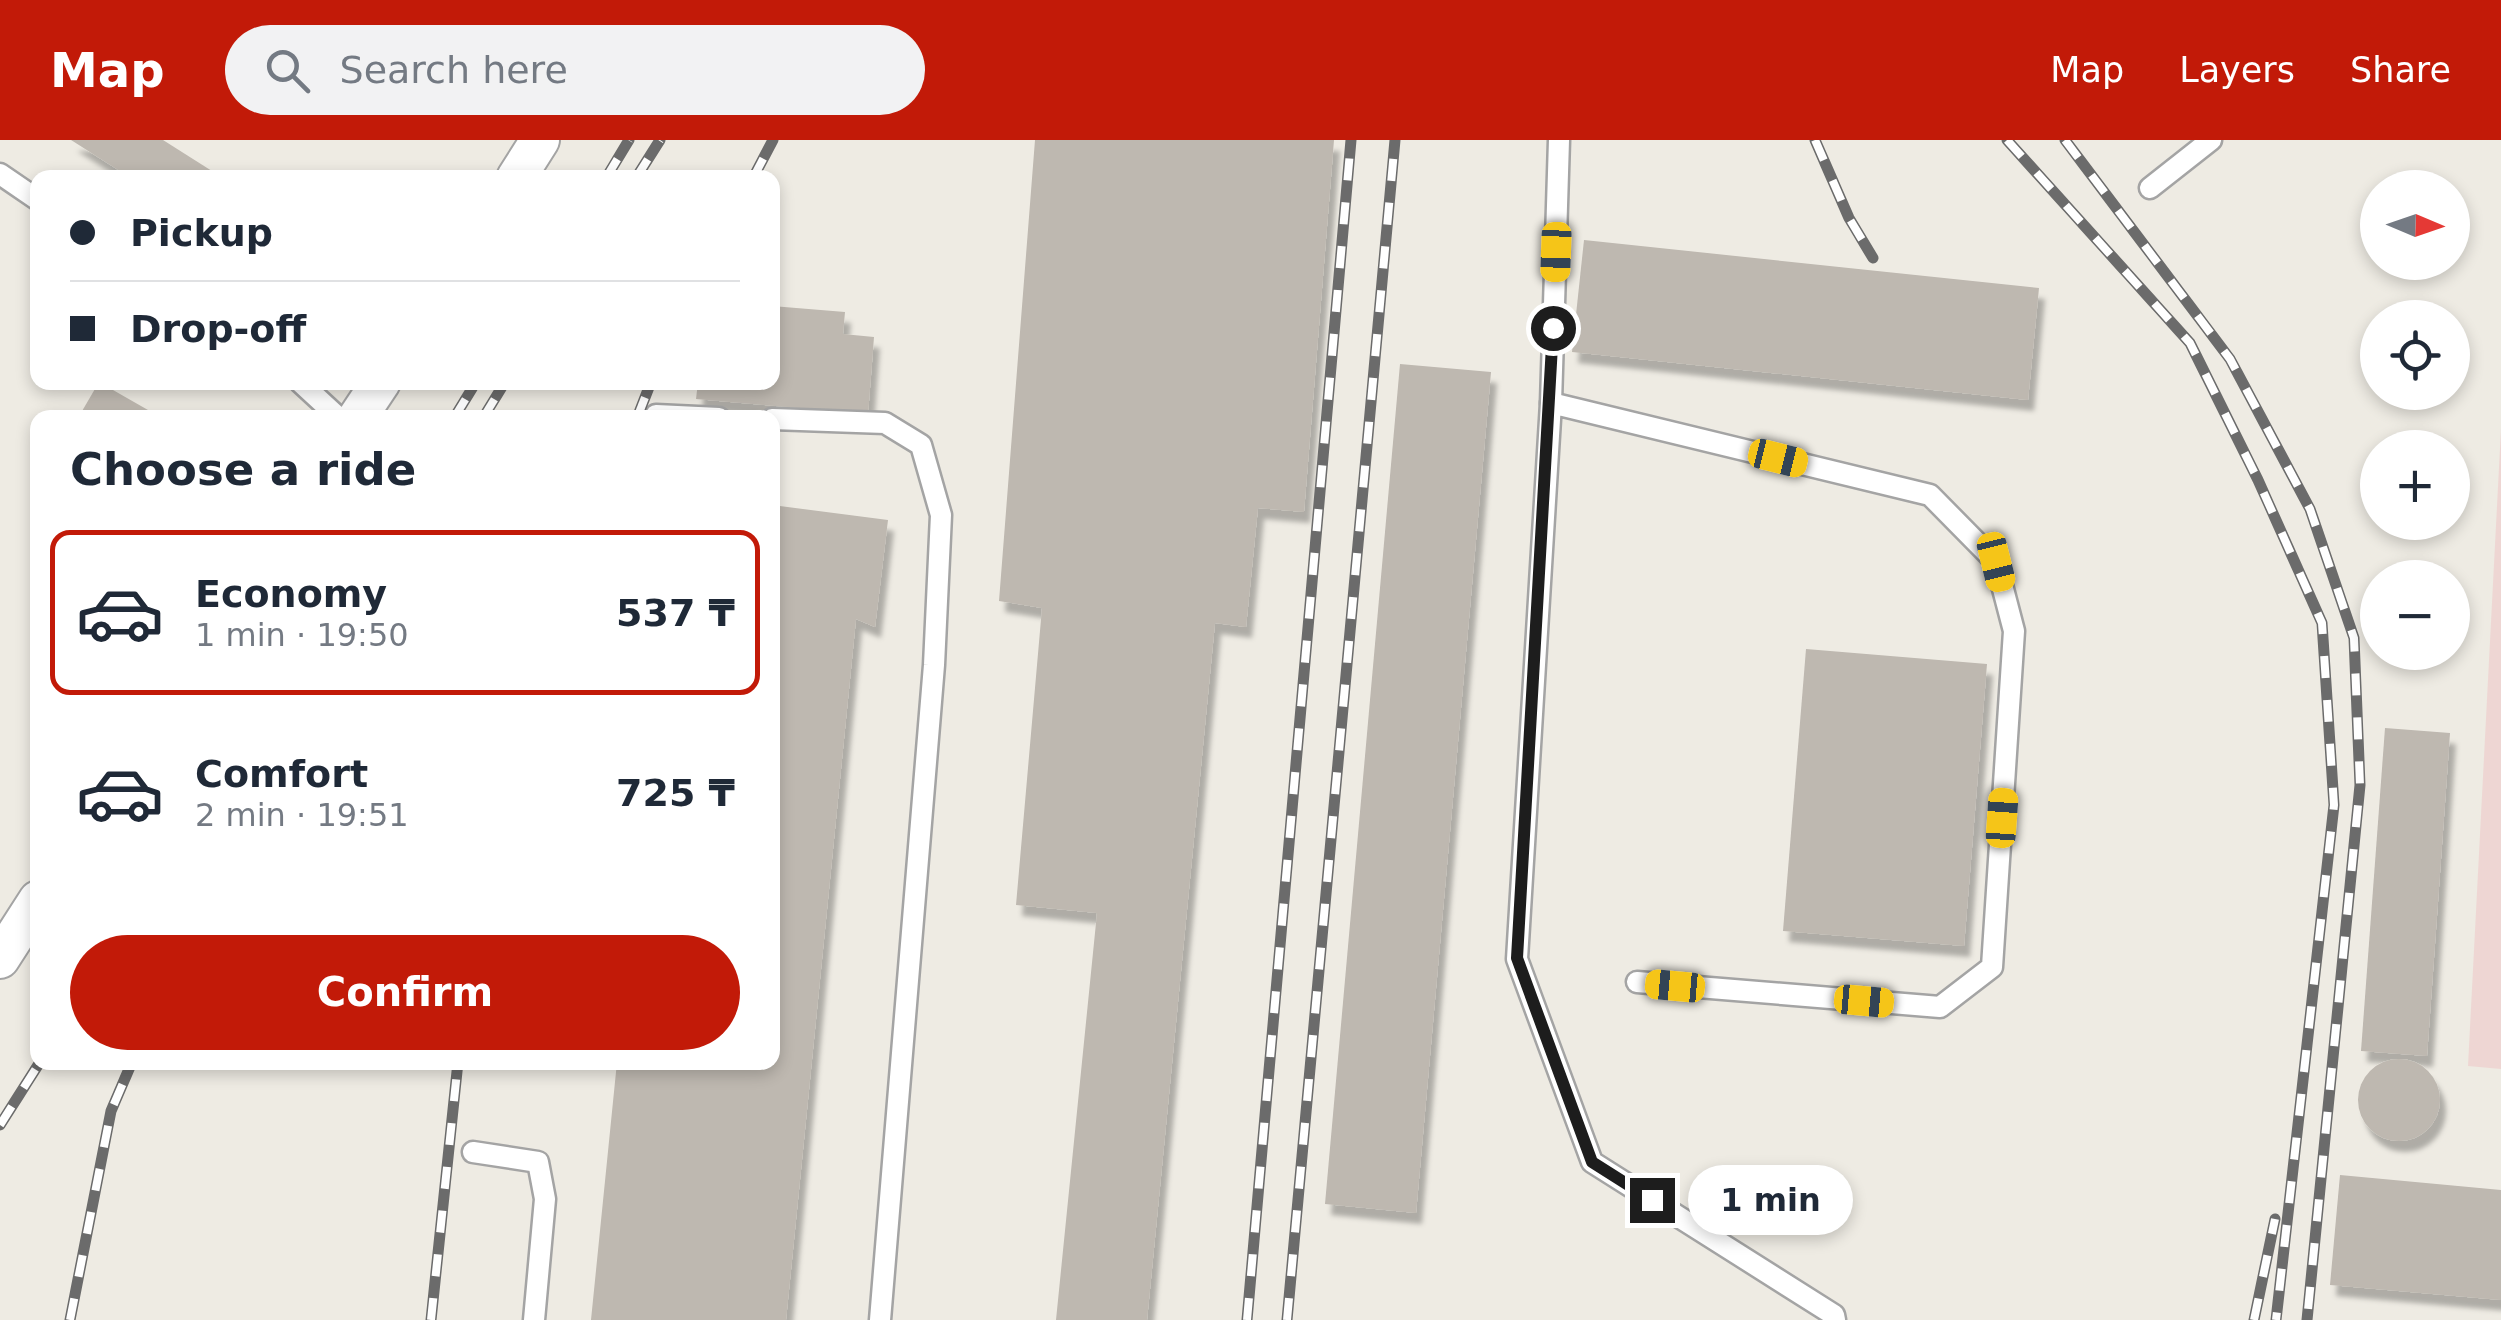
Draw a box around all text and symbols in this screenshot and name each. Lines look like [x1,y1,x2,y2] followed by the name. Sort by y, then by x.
[225,25,925,115] search box
[50,42,165,98] text: Map
[260,43,315,98] icon: search
[340,48,568,92] text: Search here
[2050,50,2124,90] text: Map
[2179,50,2295,90] text: Layers
[2350,50,2451,90] text: Share
[2360,170,2470,280] north arrow
[2360,170,2470,670] map controls
[130,211,273,255] text: Pickup
[1540,221,1572,283] car
[2360,300,2470,410] button: locate
[1531,306,1576,351] route start
[130,307,306,351] text: Drop-off
[2360,430,2470,540] button: +
[1745,436,1811,480] car
[70,443,416,496] text: Choose a ride
[1974,529,2018,595] car
[2360,560,2470,670] button: −
[75,568,165,658] icon: car
[195,572,387,616] text: Economy
[616,591,735,635] text: 537 ₸
[195,616,409,654] text: 1 min · 19:50
[75,748,165,838] icon: car
[195,752,368,796] text: Comfort
[616,771,735,815] text: 725 ₸
[1985,787,2019,849] car
[195,796,409,834] text: 2 min · 19:51
[70,935,740,1050] button: Confirm
[1644,968,1706,1004] car
[1833,983,1895,1019] car
[1687,1165,1852,1235] callout: 1 min
[1630,1178,1675,1223] route end
[1720,1181,1821,1219] text: 1 min

